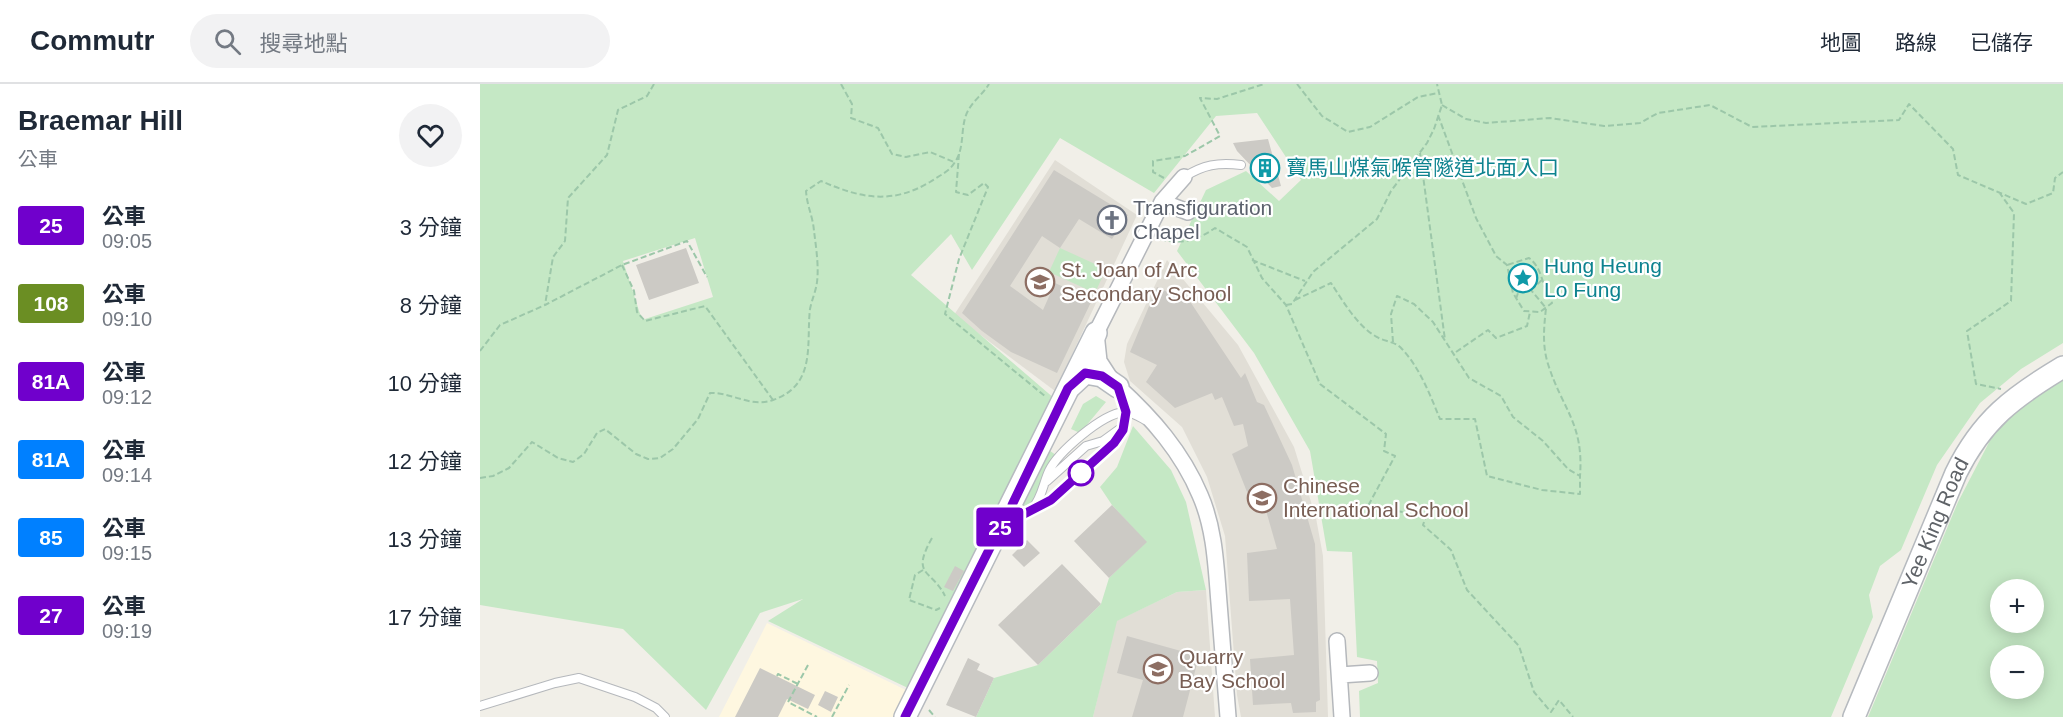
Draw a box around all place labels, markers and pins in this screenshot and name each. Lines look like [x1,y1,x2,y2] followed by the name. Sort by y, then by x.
[1249,152,1281,184] building icon: 寶馬山煤氣喉管隧道北面入口
[1286,156,1559,179] place label: 寶馬山煤氣喉管隧道北面入口
[1133,196,1272,243] place label: Transfiguration Chapel
[1096,204,1128,236] church icon: Transfiguration Chapel
[1544,254,1662,301] place label: Hung Heung Lo Fung
[1061,258,1231,305] place label: St. Joan of Arc Secondary School
[1507,262,1539,294] place icon: Hung Heung Lo Fung
[1024,266,1056,298] school or university icon: St. Joan of Arc Secondary School
[1068,460,1094,486] unlabelled marker
[1283,474,1469,521] place label: Chinese International School
[1246,482,1278,514] school or university icon: Chinese International School
[1179,645,1285,692] place label: Quarry Bay School
[1142,653,1174,685] school or university icon: Quarry Bay School

